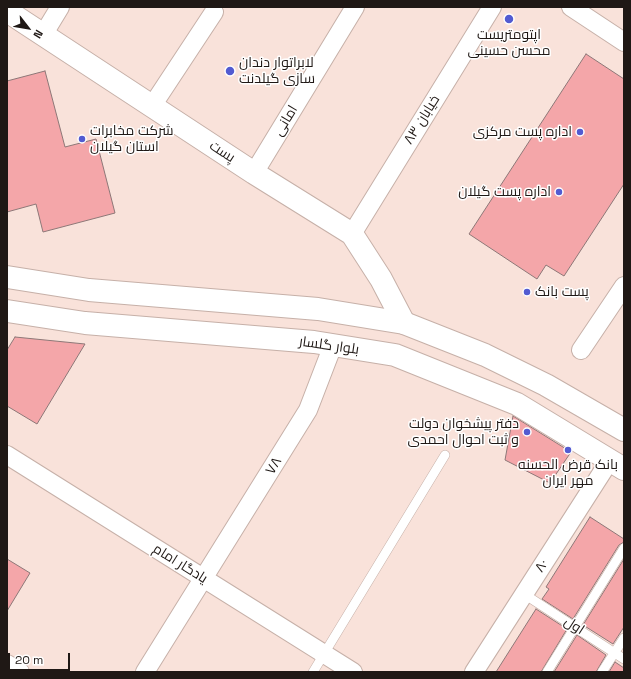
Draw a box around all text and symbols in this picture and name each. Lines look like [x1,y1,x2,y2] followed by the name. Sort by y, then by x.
[8,8,48,48] north arrow
[503,13,515,25] marker: اپتومتریست محسن حسینی
[30,27,46,41] text: N
[467,27,551,60] place label: اپتومتریست محسن حسینی
[239,55,315,88] place label: لابراتوار دندان سازی گیلدنت
[224,65,236,77] marker: لابراتوار دندان سازی گیلدنت
[400,92,444,148] street label: خیابان ۸۳
[270,103,302,139] street label: امانی
[90,123,174,156] place label: شرکت مخابرات استان گیلان
[473,124,572,140] place label: اداره پست مرکزی
[575,127,585,137] marker: اداره پست مرکزی
[77,134,87,144] marker: شرکت مخابرات استان گیلان
[206,138,238,166] street label: پست
[458,184,551,200] place label: اداره پست گیلان
[554,187,564,197] marker: اداره پست گیلان
[535,284,589,300] place label: پست بانک
[522,287,532,297] marker: پست بانک
[298,333,360,359] street label: بلوار گلسار
[408,416,519,448] place label: دفتر پیشخوان دولت و ثبت احوال احمدی
[522,427,532,437] marker: دفتر پیشخوان دولت و ثبت احوال احمدی
[563,445,573,455] marker: بانک قرض الحسنه مهر ایران
[262,454,286,478] street label: ۷۸
[518,457,618,490] place label: بانک قرض الحسنه مهر ایران
[150,541,210,587] street label: یادگار امام
[532,556,552,576] street label: ۸۰
[561,613,587,639] street label: اول
[10,645,72,671] scale bar
[15,652,43,668] text: 20 m

